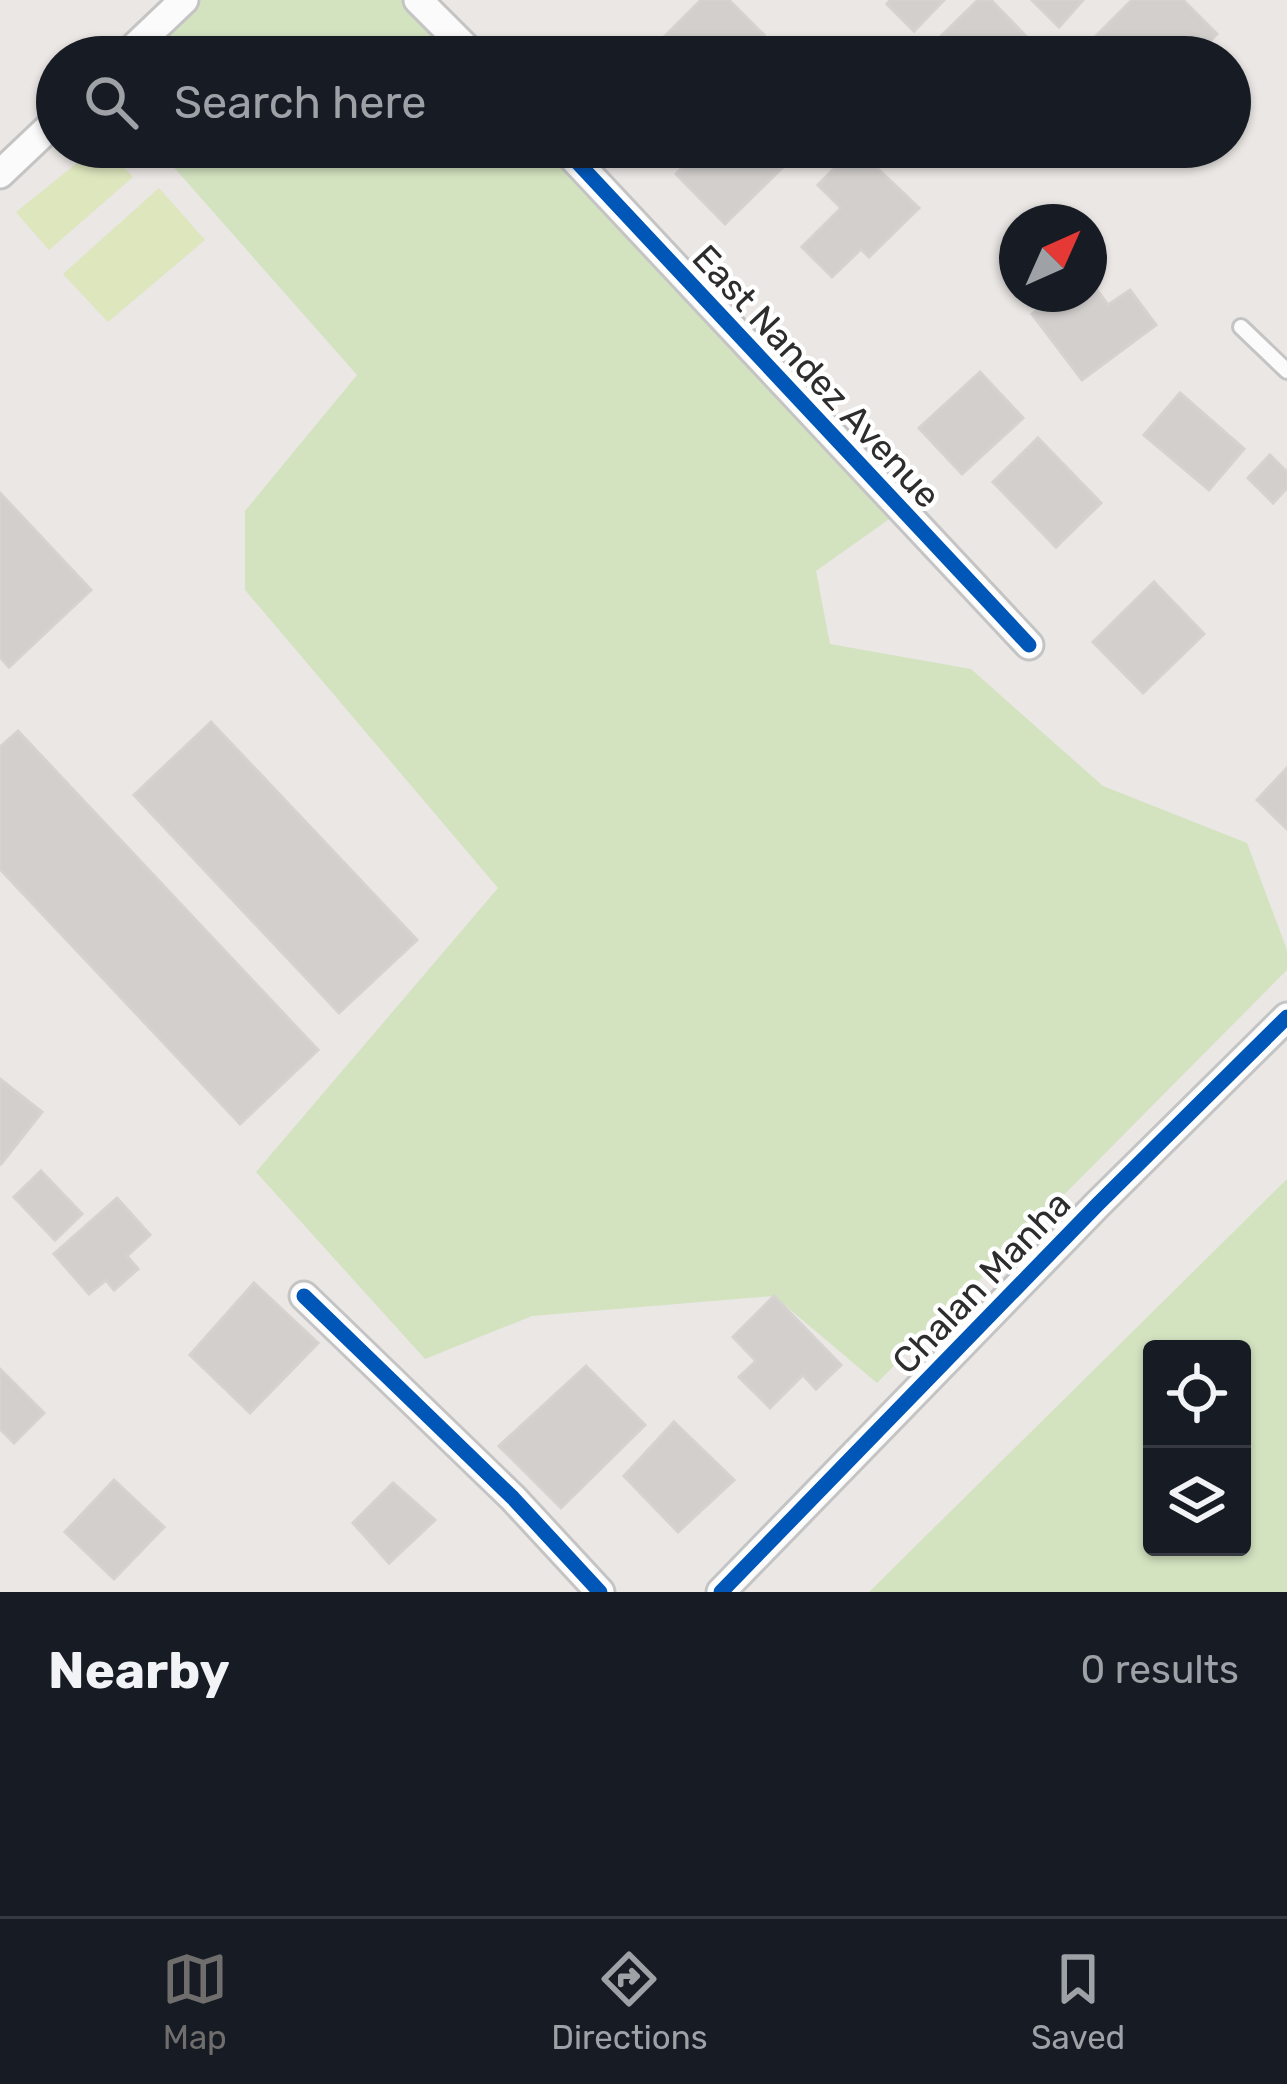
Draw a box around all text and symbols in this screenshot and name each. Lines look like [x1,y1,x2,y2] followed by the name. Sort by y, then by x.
[36,36,1251,168] search box
[78,69,144,135] icon: search
[174,76,426,129] text: Search here
[999,204,1107,312] north arrow
[684,236,949,517] street label: East Nandez Avenue
[884,1182,1079,1383] street label: Chalan Manha
[1143,1340,1251,1556] map controls
[1143,1340,1251,1448] button: locate
[1143,1448,1251,1556] button: layers
[48,1640,230,1701] text: Nearby
[1080,1647,1239,1693] text: 0 results
[162,1946,228,2057] tab: Map
[551,1946,708,2057] tab: Directions
[1031,1946,1125,2057] tab: Saved

